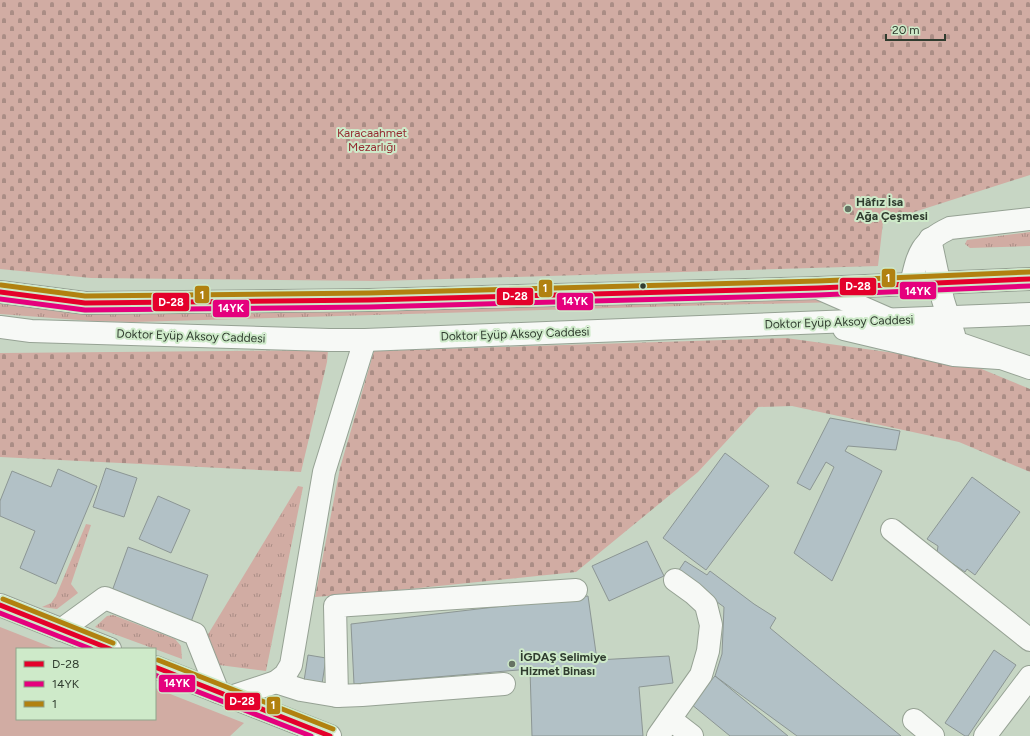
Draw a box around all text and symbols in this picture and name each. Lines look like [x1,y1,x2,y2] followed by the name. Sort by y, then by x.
[886,16,945,42] scale bar
[892,23,920,37] text: 20 m
[337,126,408,154] park label: Karacaahmet Mezarlığı
[856,195,928,223] place label: Hâfız İsa Ağa Çeşmesi
[843,204,853,214] marker: Hâfız İsa Ağa Çeşmesi
[881,268,896,288] line badge: 1
[886,272,890,285] text: 1
[839,277,877,296] line badge: D-28
[538,279,553,298] line badge: 1
[845,280,871,293] text: D-28
[638,281,648,291] unlabelled marker
[899,281,937,300] line badge: 14YK
[543,282,547,295] text: 1
[194,285,210,304] line badge: 1
[905,285,932,298] text: 14YK
[496,287,534,306] line badge: D-28
[200,289,204,302] text: 1
[502,290,528,303] text: D-28
[152,292,190,312] line badge: D-28
[556,292,594,311] line badge: 14YK
[562,295,589,308] text: 14YK
[158,296,184,309] text: D-28
[212,299,250,318] line badge: 14YK
[218,302,245,315] text: 14YK
[764,312,914,332] street label: Doktor Eyüp Aksoy Caddesi
[440,324,590,344] street label: Doktor Eyüp Aksoy Caddesi
[116,326,266,346] street label: Doktor Eyüp Aksoy Caddesi
[16,648,156,720] legend
[520,650,607,678] place label: İGDAŞ Selimiye Hizmet Binası
[52,657,79,671] text: D-28
[507,659,517,669] marker: İGDAŞ Selimiye Hizmet Binası
[158,674,196,693] line badge: 14YK
[52,677,80,691] text: 14YK
[164,677,191,690] text: 14YK
[224,692,261,711] line badge: D-28
[229,695,255,708] text: D-28
[266,696,281,715] line badge: 1
[52,697,57,711] text: 1
[271,699,275,712] text: 1

